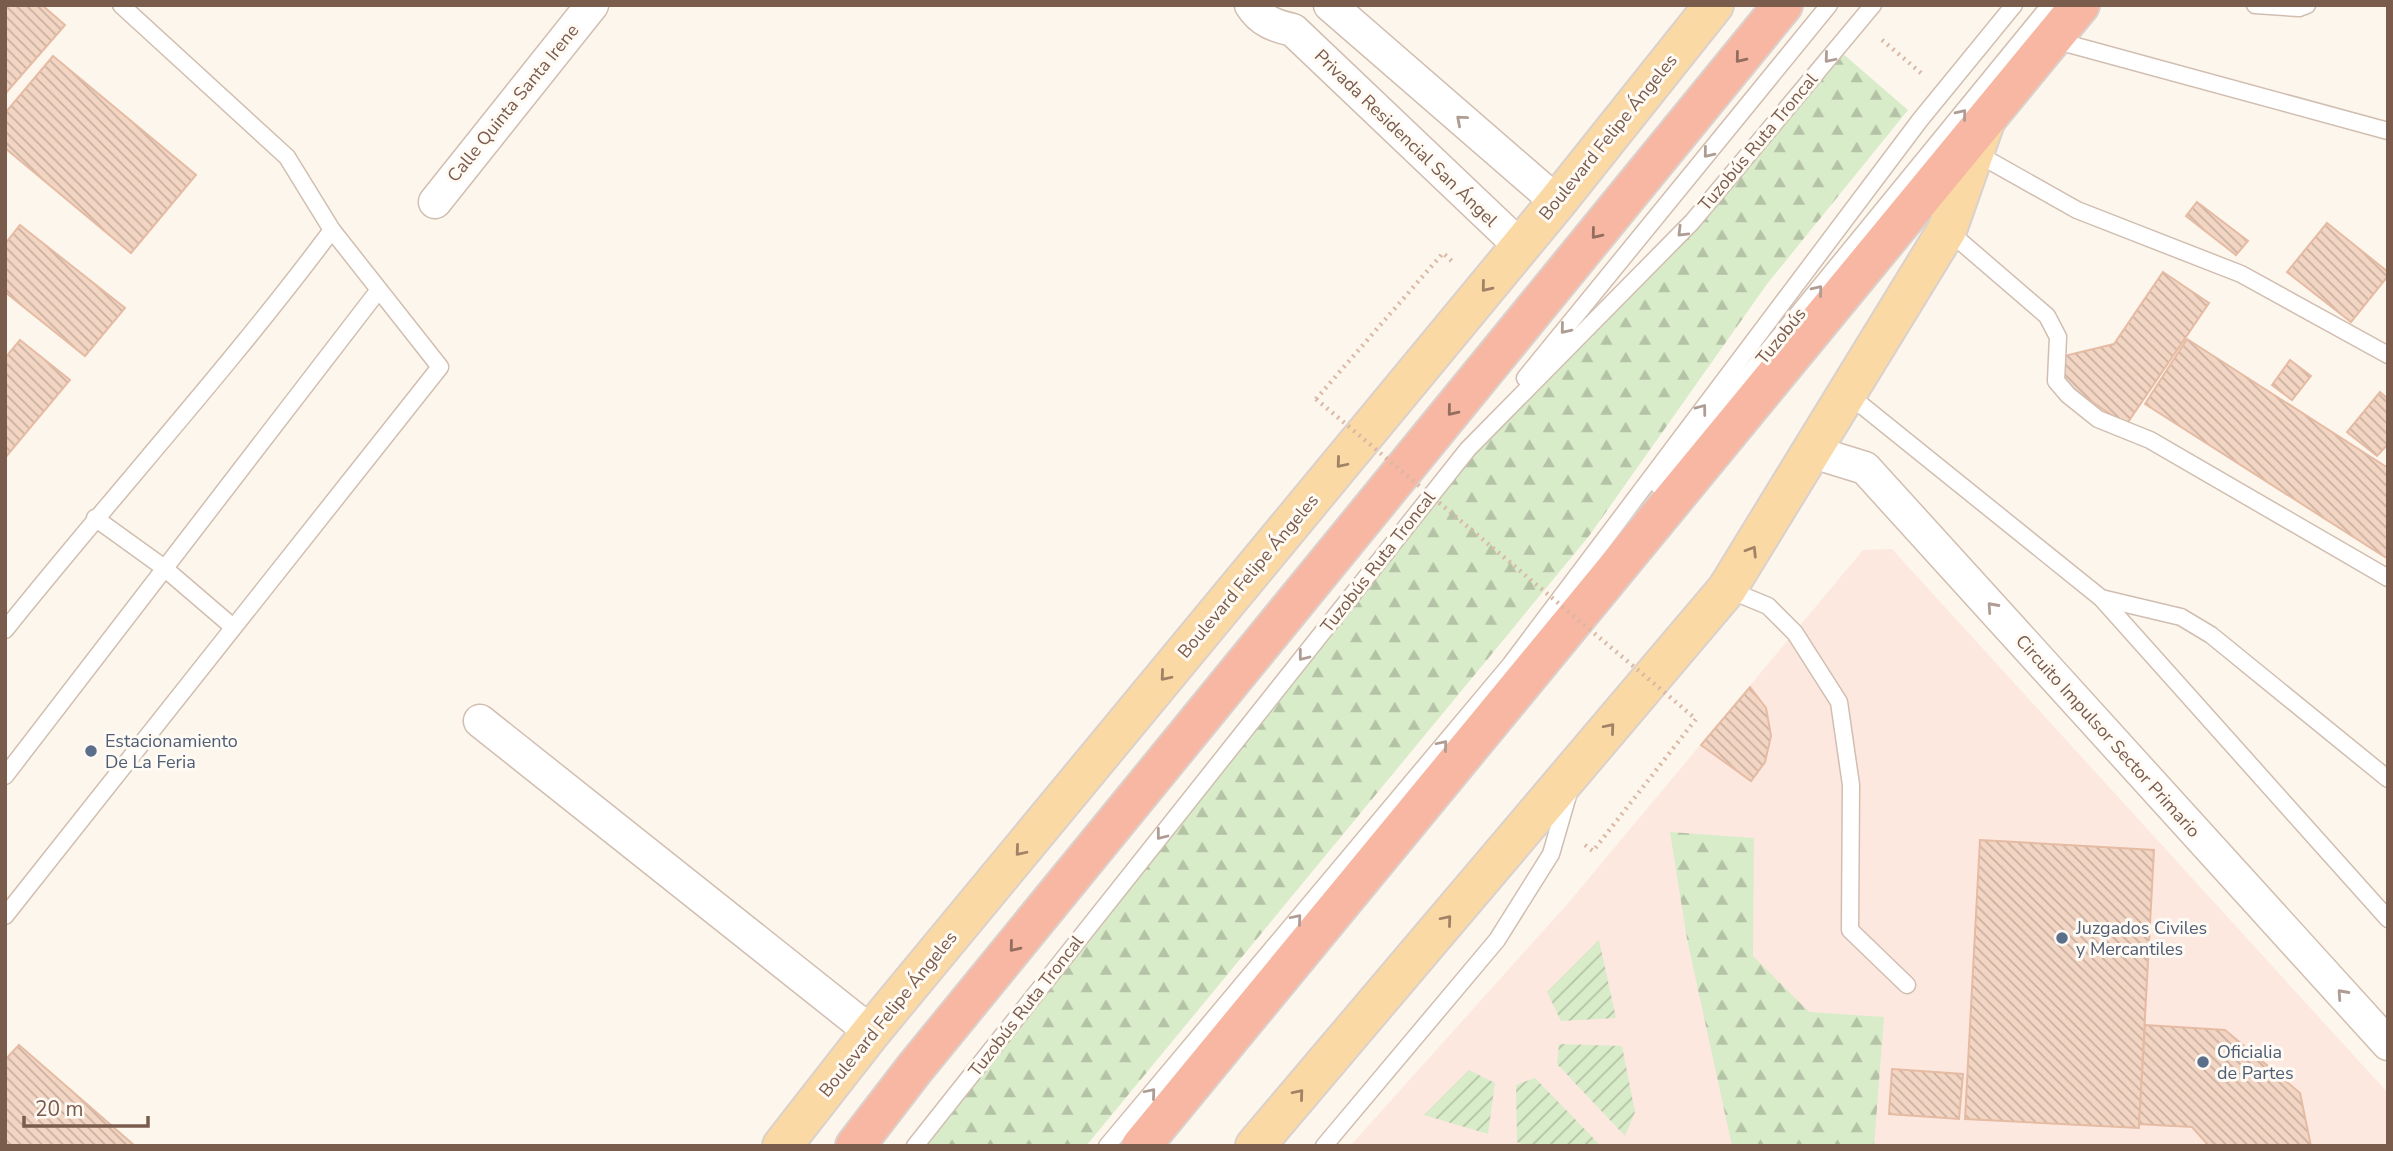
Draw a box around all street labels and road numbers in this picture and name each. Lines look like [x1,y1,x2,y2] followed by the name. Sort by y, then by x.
[442,19,584,187] street label: Calle Quinta Santa Irene
[1309,44,1503,233] street label: Privada Residencial San Ángel
[1533,49,1683,225] street label: Boulevard Felipe Ángeles
[1693,67,1823,216] street label: Tuzobús Ruta Troncal
[1751,302,1811,370] street label: Tuzobús
[1315,486,1441,638] street label: Tuzobús Ruta Troncal
[1172,489,1324,663] street label: Boulevard Felipe Ángeles
[2010,629,2206,843] street label: Circuito Impulsor Sector Primario
[813,926,963,1102] street label: Boulevard Felipe Ángeles
[963,930,1089,1082] street label: Tuzobús Ruta Troncal

